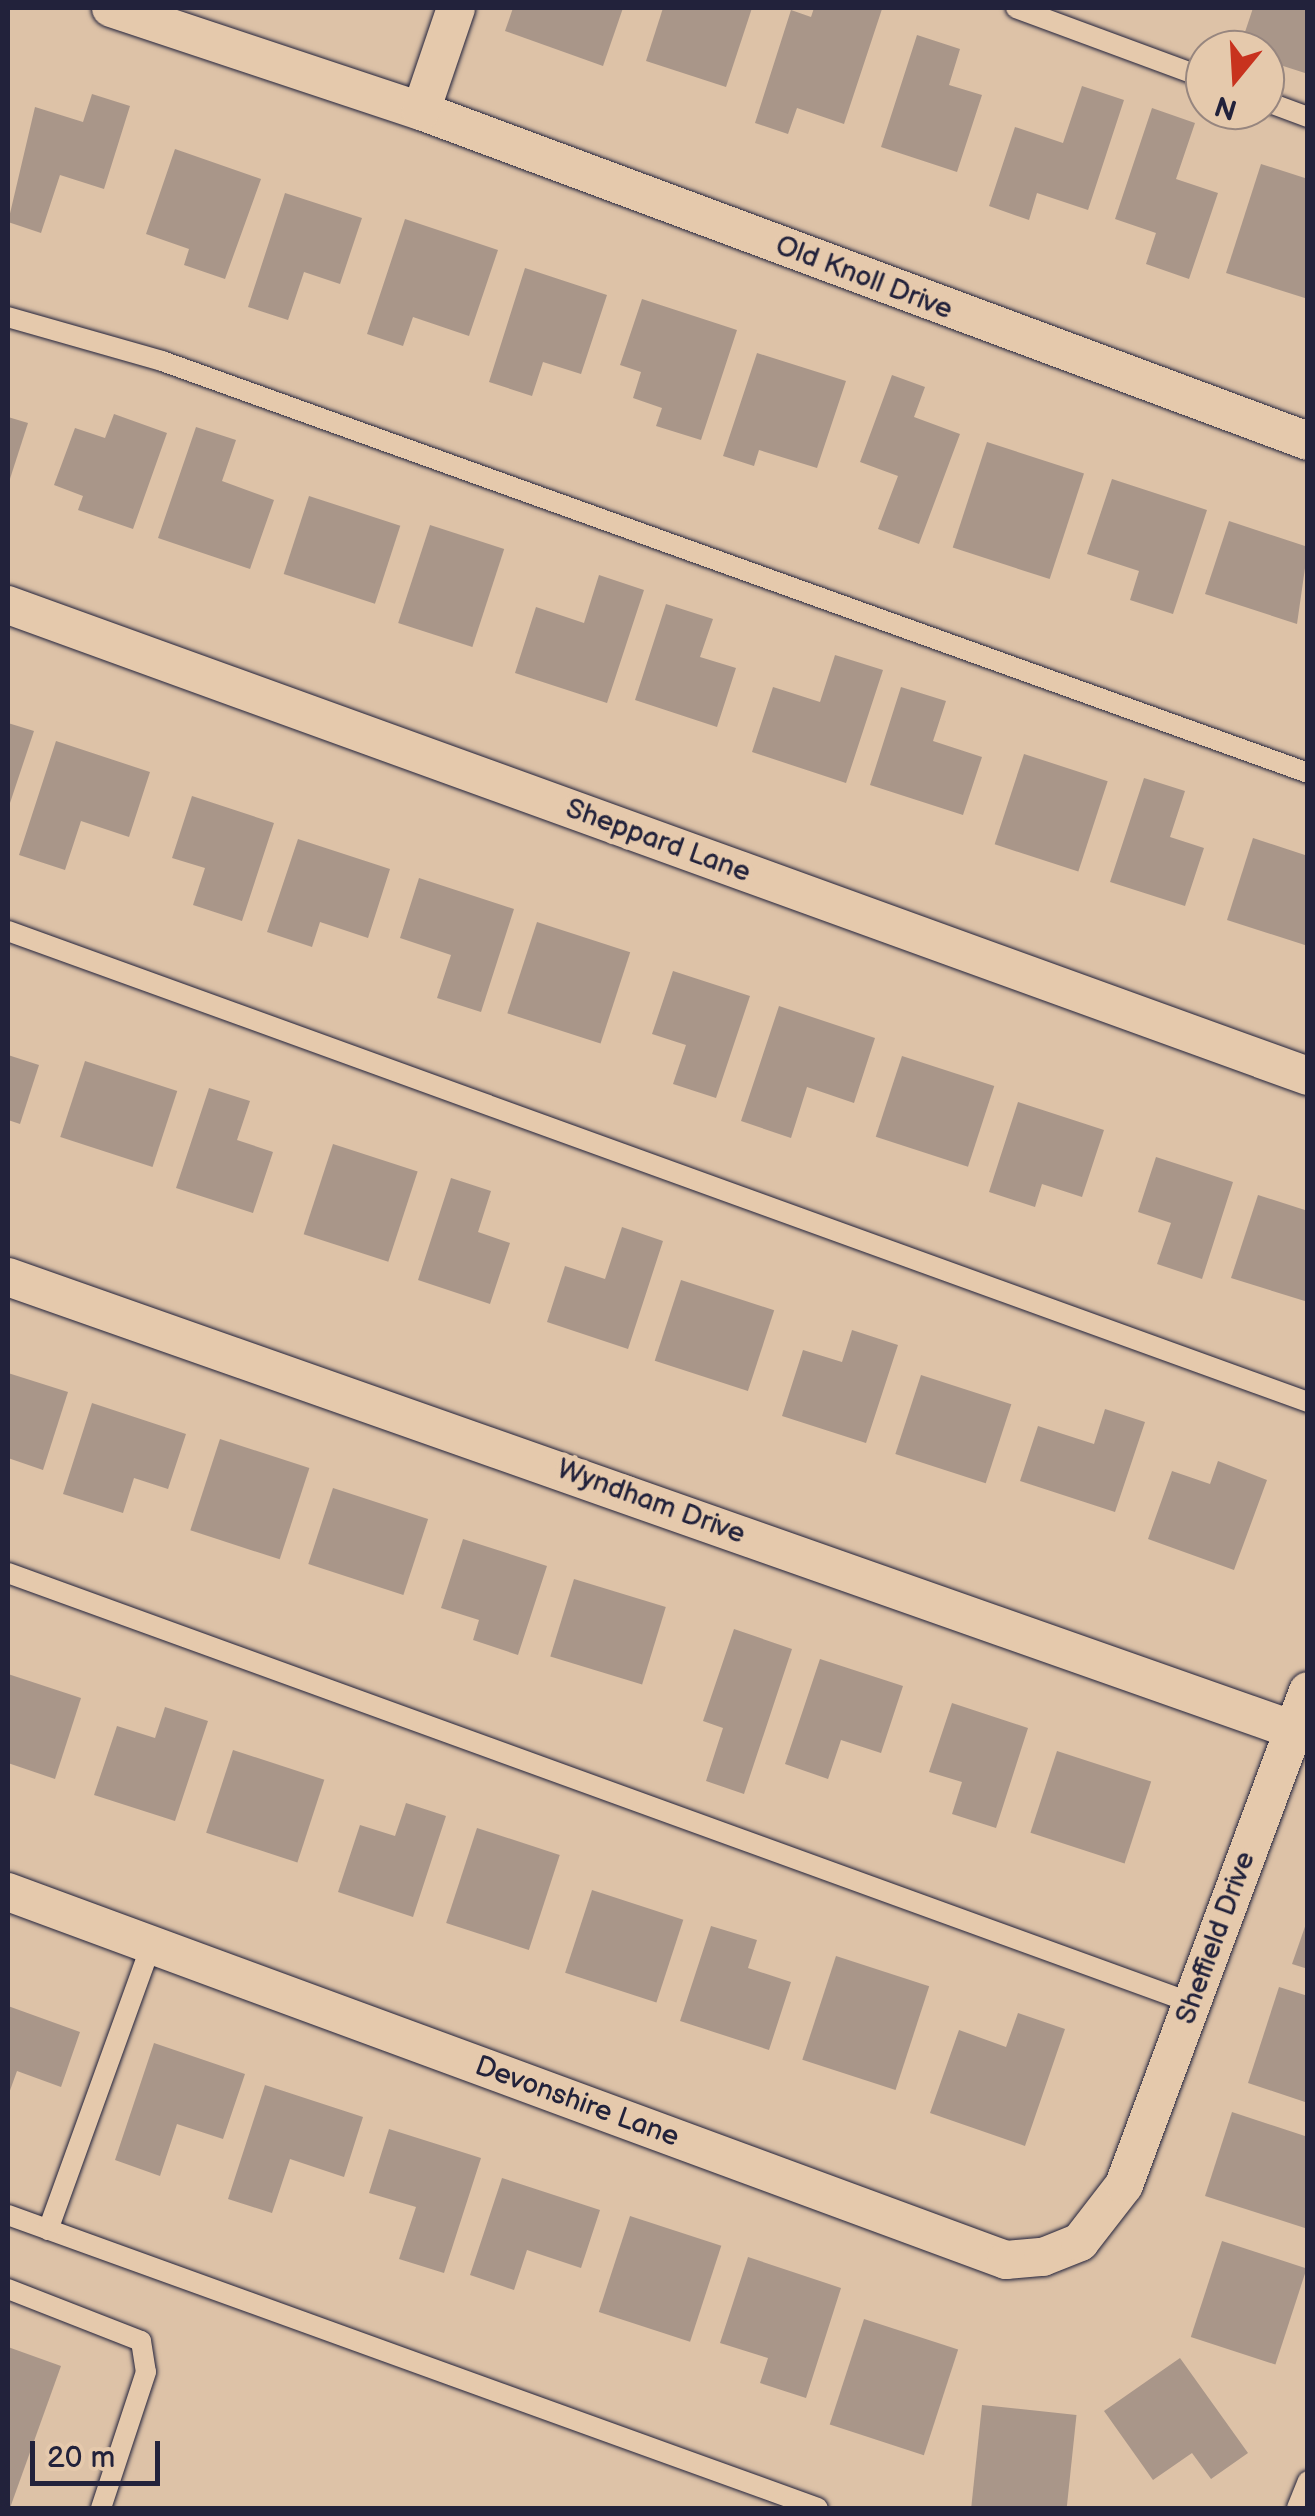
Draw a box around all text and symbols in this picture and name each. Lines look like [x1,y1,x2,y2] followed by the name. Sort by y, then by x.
[1185,30,1285,130] north arrow
[1211,88,1241,126] text: N
[771,229,957,327] street label: Old Knoll Drive
[561,792,755,890] street label: Sheppard Lane
[552,1452,750,1552] street label: Wyndham Drive
[1169,1847,1263,2029] street label: Sheffield Drive
[471,2050,683,2154] street label: Devonshire Lane
[35,2421,165,2483] scale bar
[47,2440,115,2476] text: 20 m

